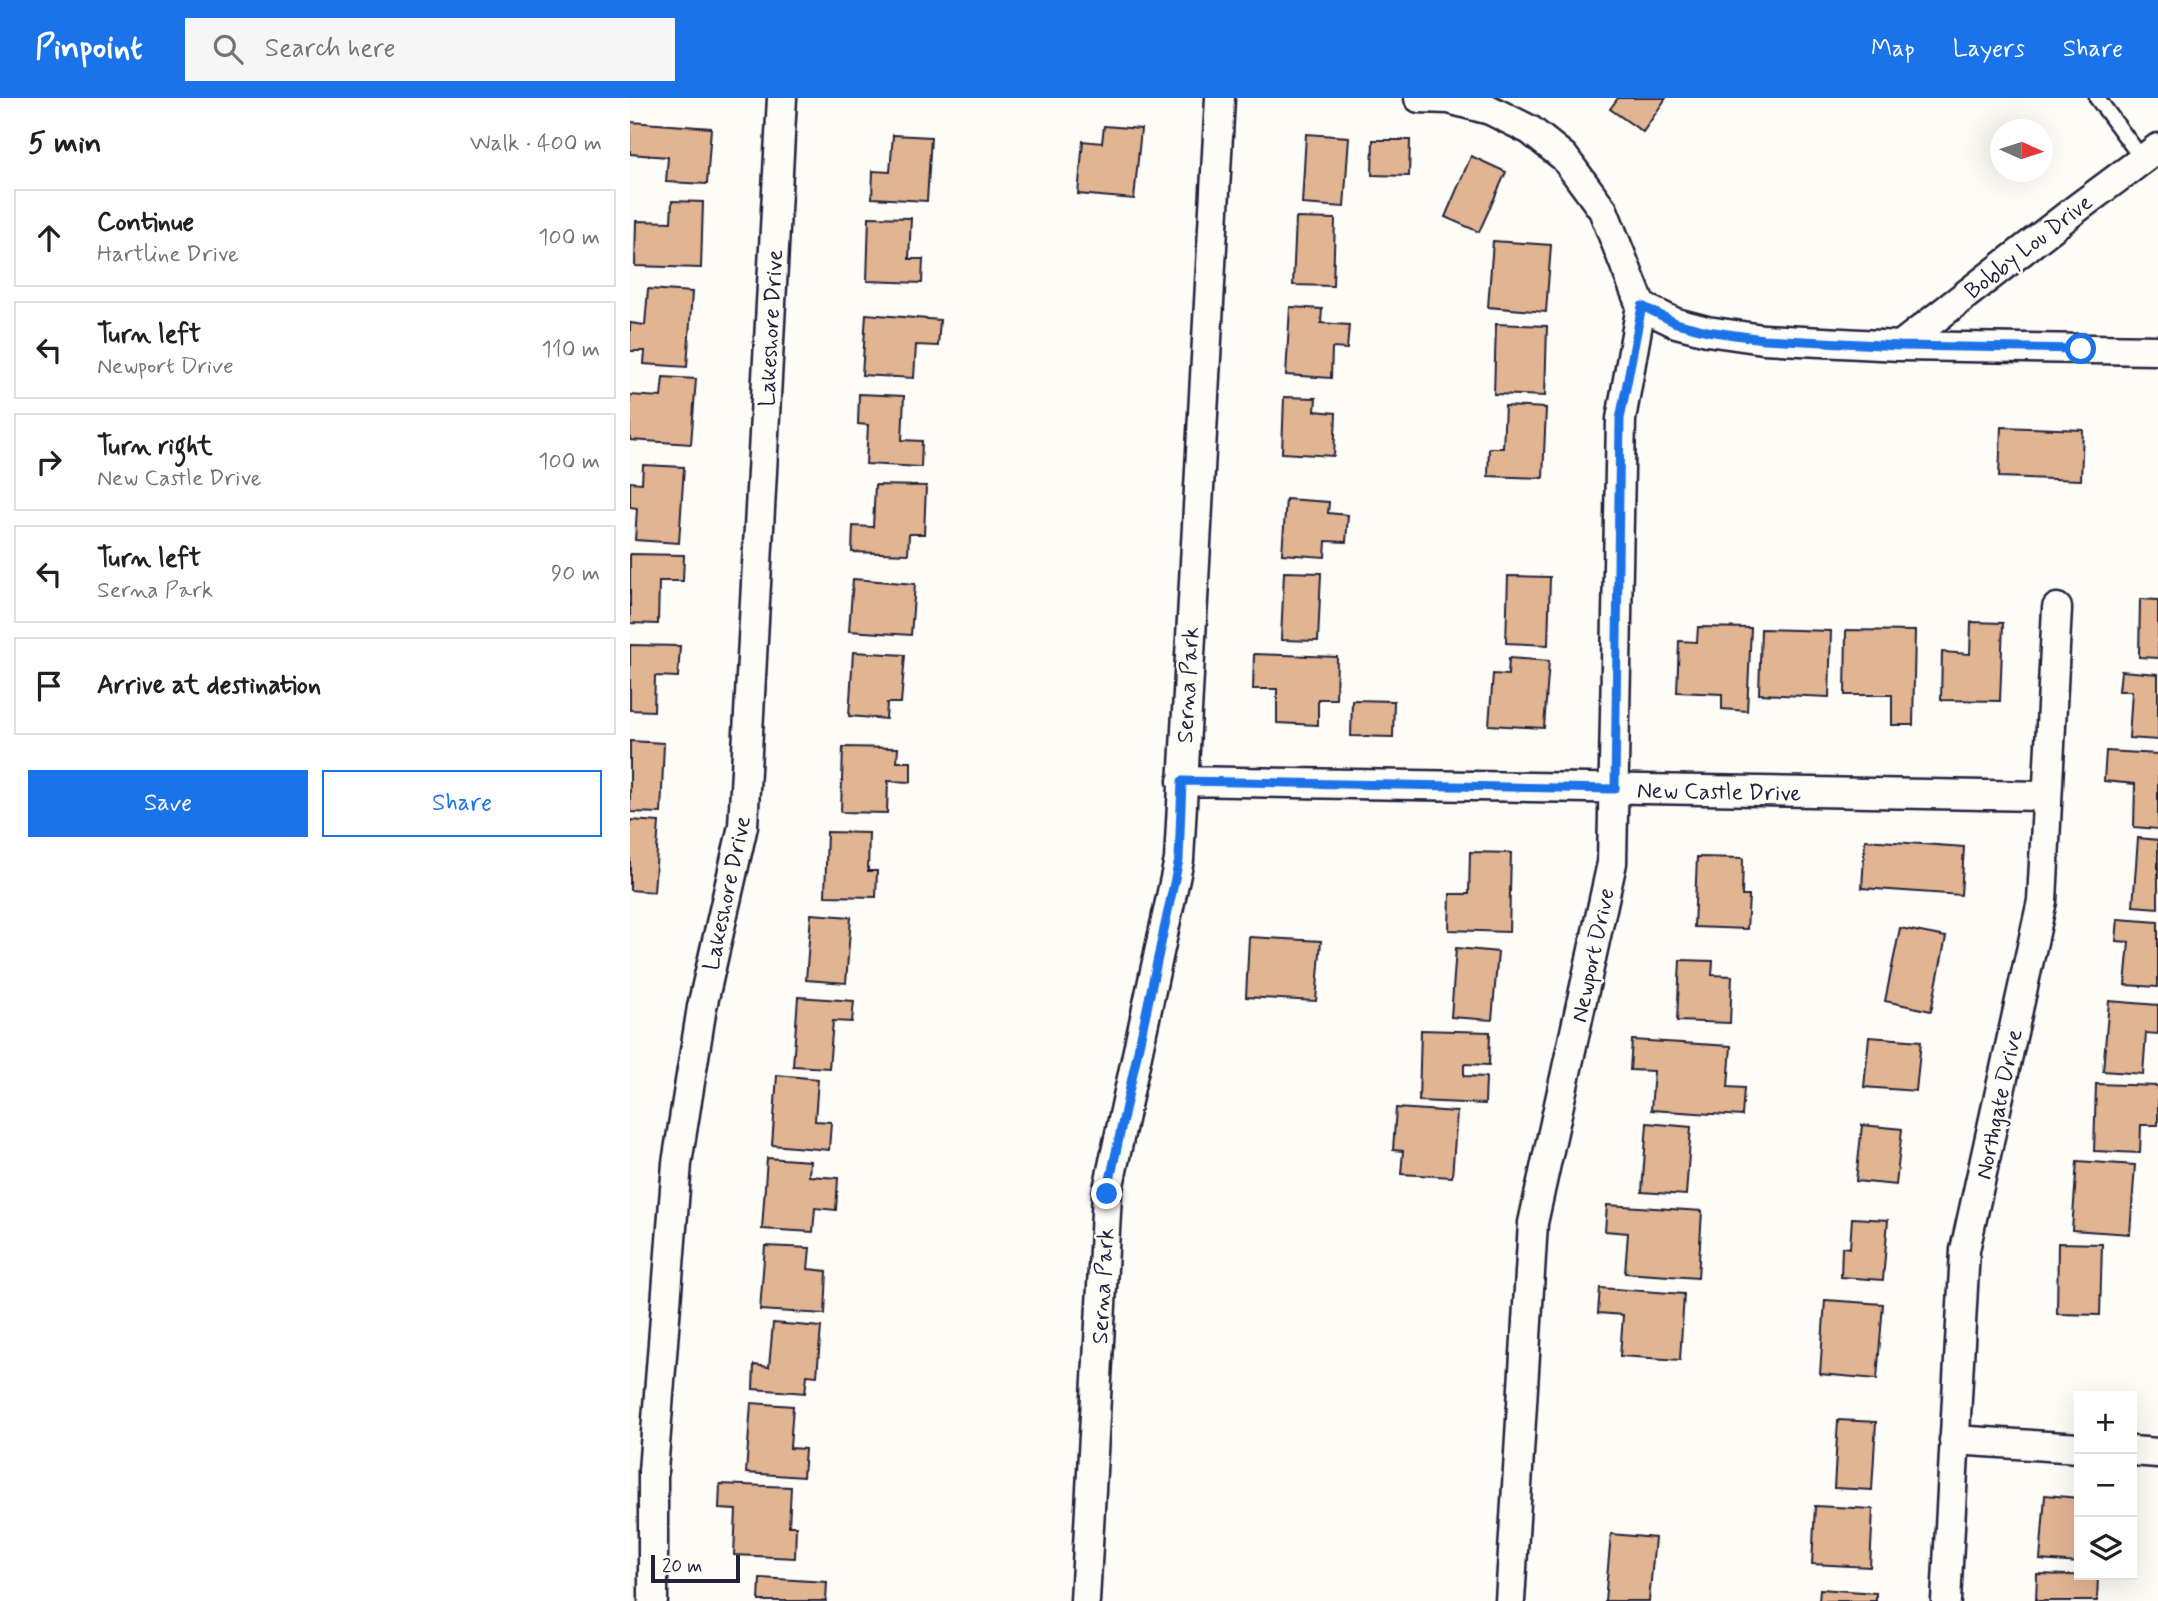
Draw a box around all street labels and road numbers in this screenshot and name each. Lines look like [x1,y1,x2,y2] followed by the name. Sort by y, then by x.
[1959,188,2099,307] street label: Bobby Lou Drive
[753,249,791,407] street label: Lakeshore Drive
[1171,626,1207,744] street label: Serna Park
[1636,777,1802,809] street label: New Castle Drive
[697,813,759,973] street label: Lakeshore Drive
[1565,886,1623,1025] street label: Newport Drive
[1969,1026,2031,1182] street label: Northgate Drive
[1086,1227,1122,1345] street label: Serna Park

